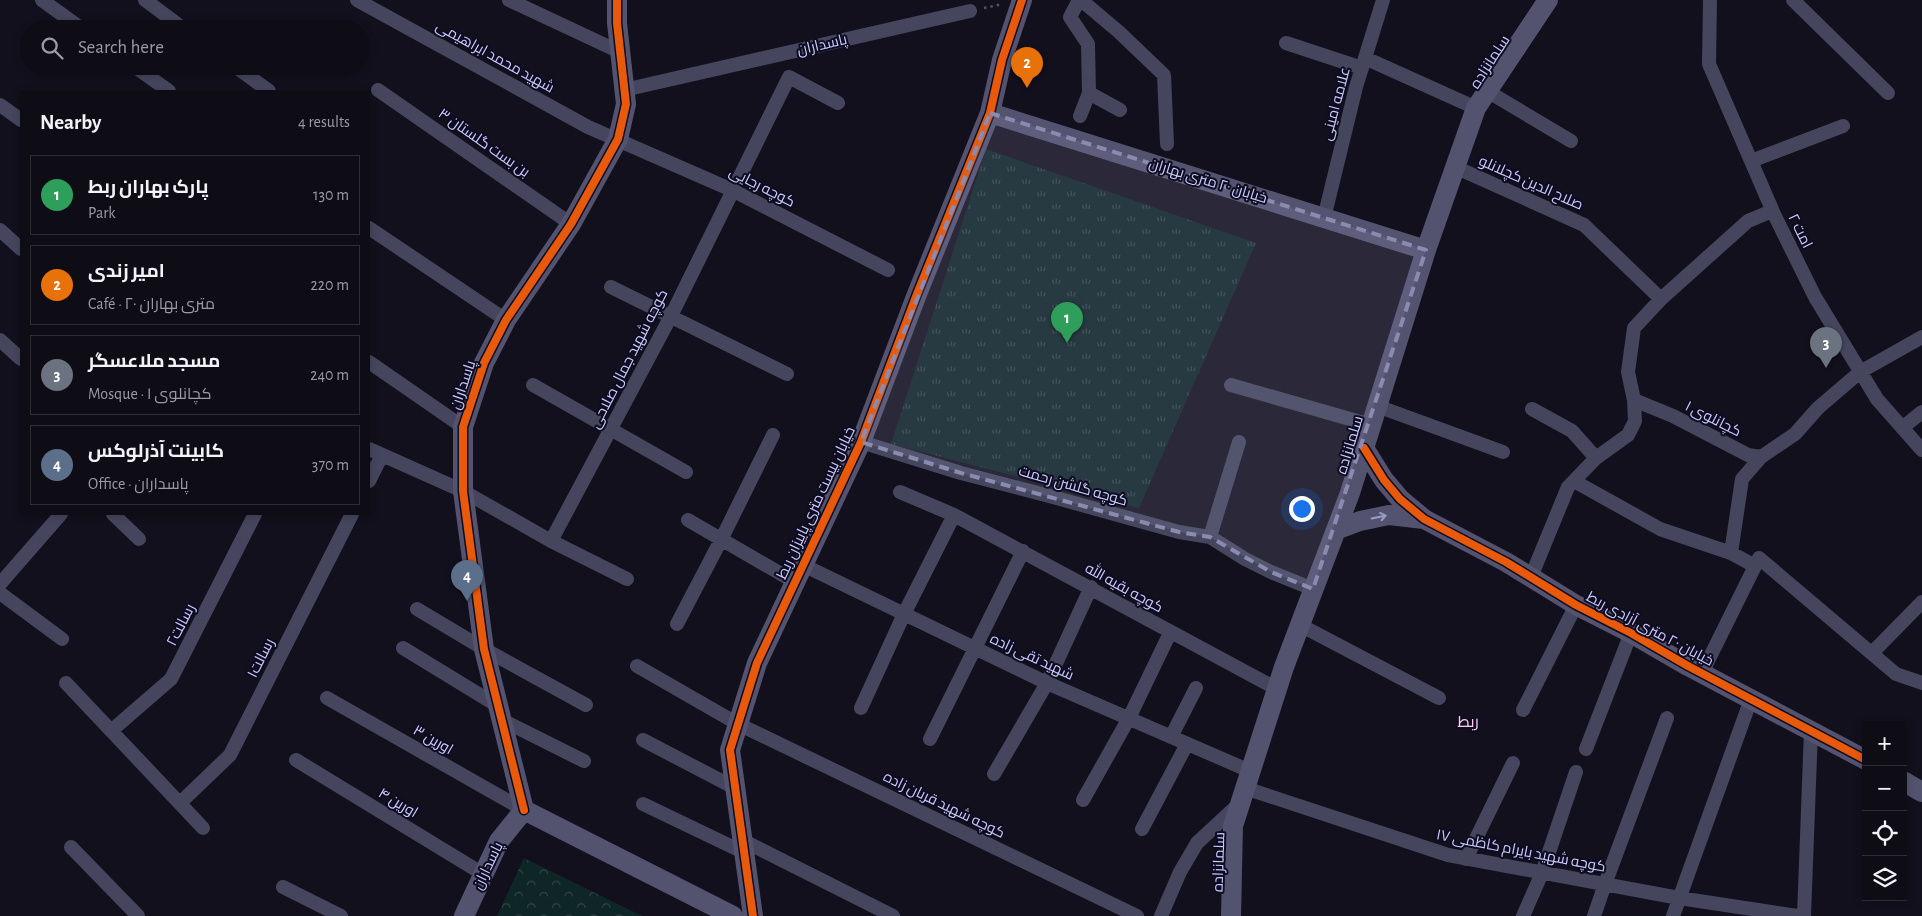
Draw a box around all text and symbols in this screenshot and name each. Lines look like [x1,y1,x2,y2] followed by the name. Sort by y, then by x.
[432,17,557,98] street label: شهید محمد ابراهیمی
[20,20,370,75] search box
[796,32,849,60] street label: پاسداران
[1467,33,1513,92] street label: سلمانزاده
[38,34,66,62] icon: search
[78,38,164,57] text: Search here
[1011,47,1043,88] pin: 2
[1319,66,1355,143] street label: علامه امینی
[434,106,532,182] street label: بن بست گلستان ۳
[40,112,101,133] text: Nearby
[298,114,350,130] text: 4 results
[1475,153,1585,215] street label: صلاح الدین کچلانلو
[1146,156,1269,208] street label: خیابان ۲۰ متری بهاران
[726,164,797,212] street label: کوچه رجایی
[88,178,209,197] text: پارک بهاران ربط
[54,187,60,203] text: 1
[313,187,349,203] text: 130 m
[88,205,116,221] text: Park
[1785,211,1815,251] street label: امت ۲
[88,262,165,281] text: امیر زندی
[53,277,61,293] text: 2
[311,277,349,293] text: 220 m
[586,287,672,432] street label: کوچه شهید جمال صلاحی
[88,296,215,312] text: Café · ۲۰ متری بهاران
[1051,302,1083,343] pin: 1
[1810,327,1842,368] pin: 3
[88,352,220,371] text: مسجد ملاعسگر
[448,359,480,412] street label: پاسداران
[54,367,60,383] text: 3
[310,367,349,383] text: 240 m
[88,386,211,402] text: Mosque · کچانلوی ۱
[1682,399,1743,441] street label: کچانلوی ۱
[1334,414,1367,476] street label: سلمانزاده
[774,424,860,582] street label: خیابان بیست متری پاییزان ربط
[88,442,224,461] text: کابینت آذرلوکس
[53,457,61,473] text: 4
[312,457,349,473] text: 370 m
[1016,462,1129,511] street label: کوچه گلشن رحمت
[88,476,189,492] text: Office · پاسداران
[1289,496,1315,522] your location
[1370,512,1386,522] one-way arrow
[1082,558,1167,617] street label: کوچه بقیه الله
[451,560,483,601] pin: 4
[1583,588,1717,671] street label: خیابان ۲۰ متری آزادی ربط
[164,602,199,649] street label: رسالت۲
[987,630,1077,685] street label: شهید تقی زاده
[245,636,278,680] street label: رسالت۱
[1457,714,1479,731] district label: ربط
[1862,721,1907,901] map controls
[1862,721,1907,766] button: +
[410,723,455,759] street label: اورین ۳
[1862,766,1907,811] button: −
[880,768,1008,843] street label: کوچه شهید قربان زاده
[375,785,420,822] street label: اورین ۴
[1862,811,1907,856] button: locate
[1435,826,1607,877] street label: کوچه شهید بایرام کاظمی ۱۷
[1210,832,1229,892] street label: سلمانزاده
[470,840,508,893] street label: پاسداران
[1862,856,1907,901] button: layers

